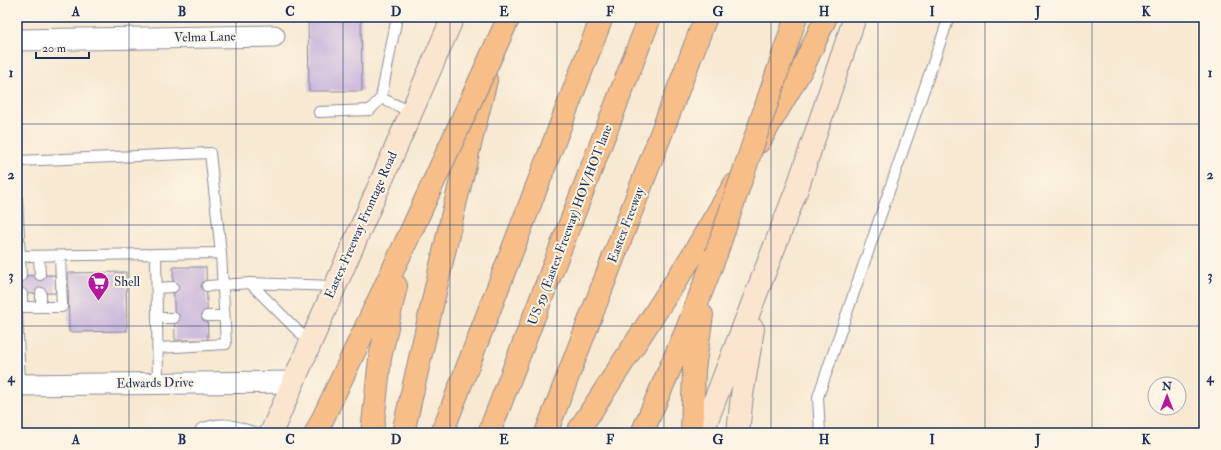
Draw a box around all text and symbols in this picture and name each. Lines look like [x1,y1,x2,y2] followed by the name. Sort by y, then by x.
[71,4,81,20] text: A
[178,4,186,20] text: B
[285,4,295,20] text: C
[391,4,402,20] text: D
[499,4,509,20] text: E
[606,4,615,20] text: F
[713,4,724,20] text: G
[819,4,830,20] text: H
[929,4,935,20] text: I
[1034,4,1041,21] text: J
[1141,4,1151,20] text: K
[174,28,237,46] street label: Velma Lane
[36,34,89,60] scale bar
[42,41,67,56] text: 20 m
[9,65,14,81] text: 1
[1208,65,1213,81] text: 1
[524,122,617,328] street label: US 59 (Eastex Freeway) HOV/HOT lane
[321,148,402,301] street label: Eastex Freeway Frontage Road
[8,167,15,183] text: 2
[1207,167,1214,183] text: 2
[604,185,649,265] street label: Eastex Freeway
[9,268,14,284] text: 3
[1208,268,1213,284] text: 3
[85,269,111,302] supermarket icon: Shell
[114,274,141,290] place label: Shell
[6,370,15,386] text: 4
[1205,370,1214,386] text: 4
[116,374,194,392] street label: Edwards Drive
[1147,376,1187,416] north arrow
[1161,380,1173,393] text: N
[71,432,81,448] text: A
[178,432,186,448] text: B
[285,432,295,448] text: C
[391,432,402,448] text: D
[499,432,509,448] text: E
[606,432,615,448] text: F
[713,432,724,448] text: G
[819,432,830,448] text: H
[929,432,935,448] text: I
[1034,432,1041,449] text: J
[1141,432,1151,448] text: K

